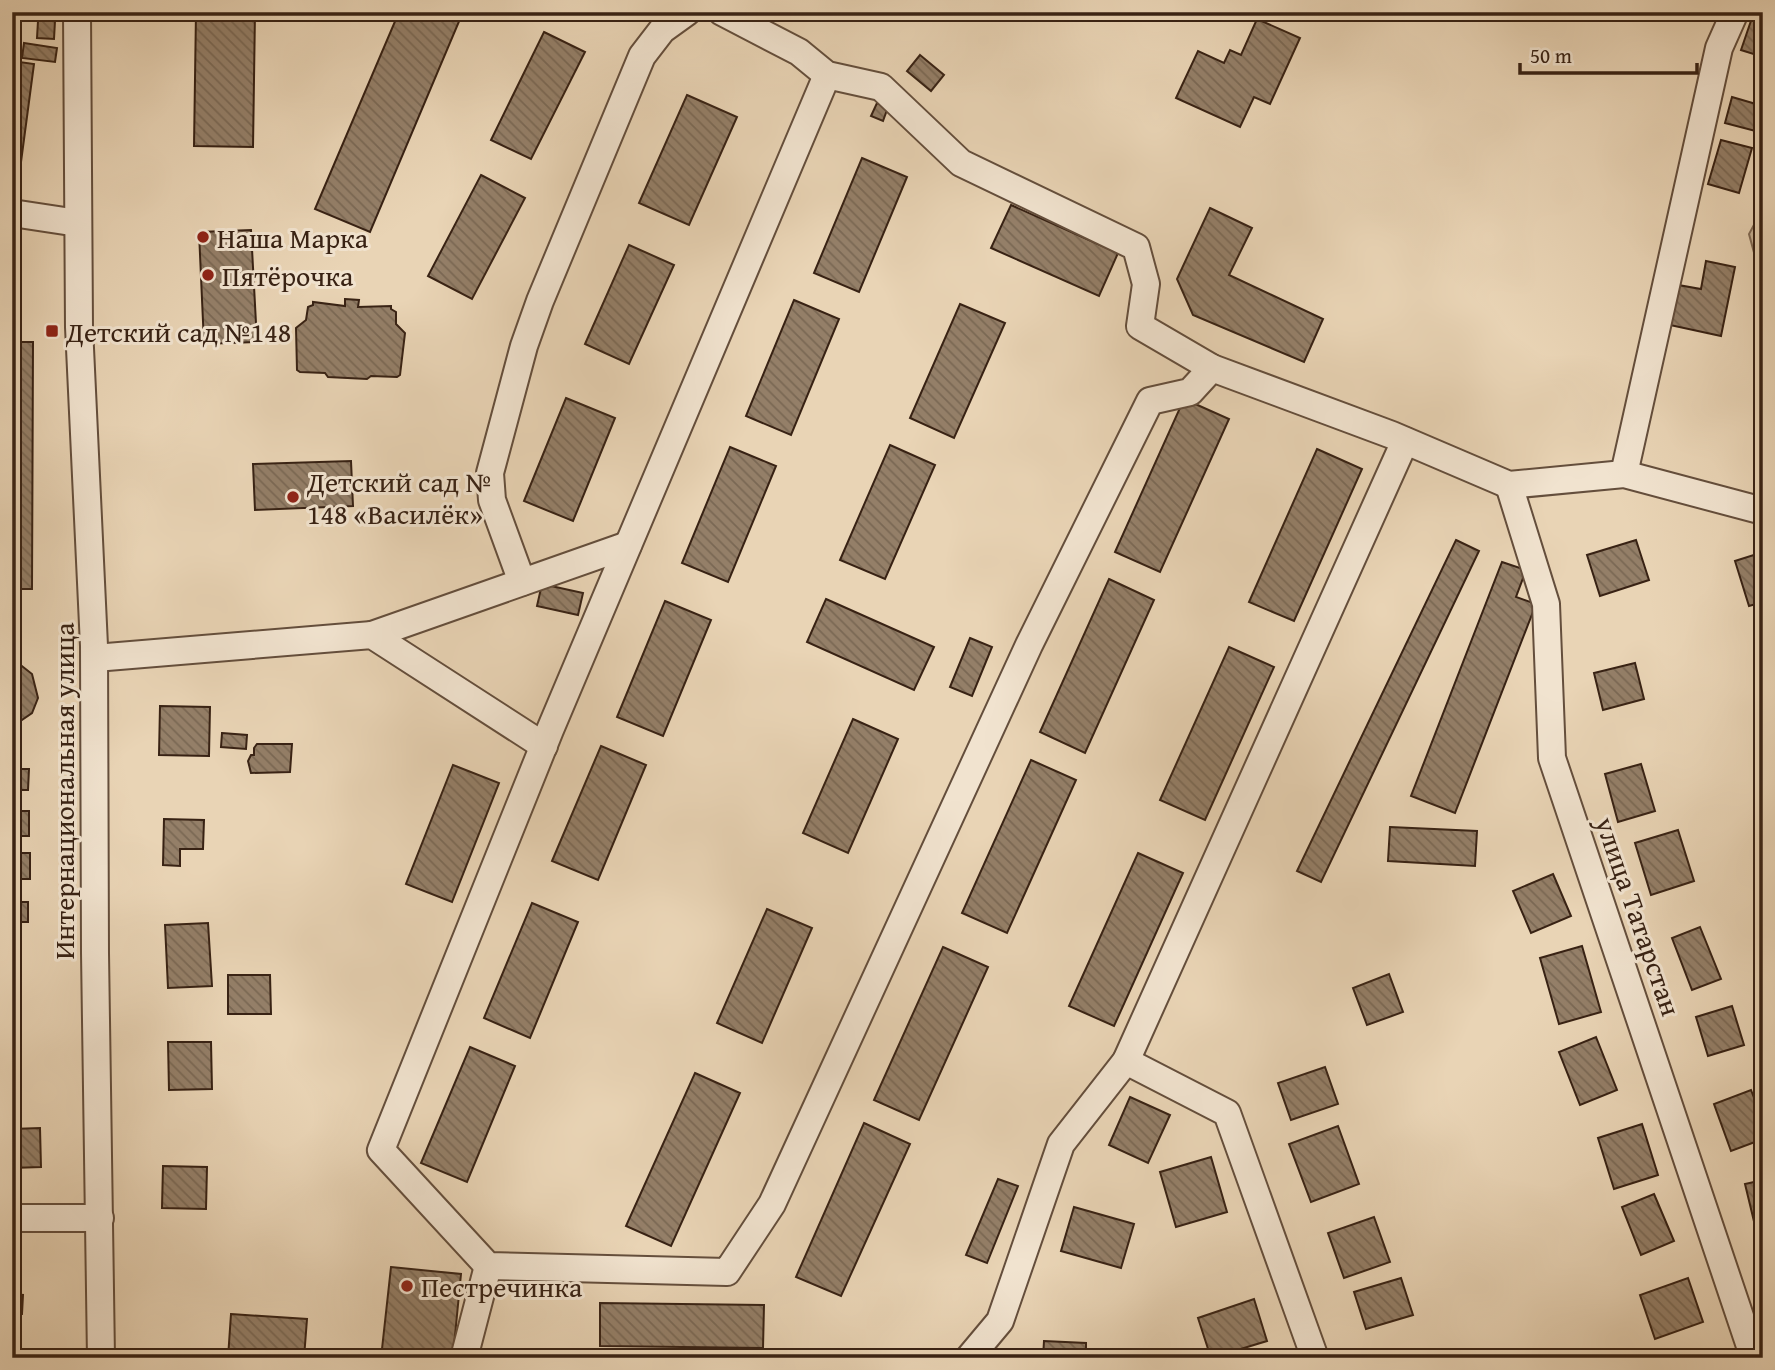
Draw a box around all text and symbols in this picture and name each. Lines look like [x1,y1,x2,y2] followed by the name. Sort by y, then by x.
[1520,32,1696,76] scale bar
[1530,40,1572,71] text: 50 m
[217,217,369,258] place label: Наша Марка
[195,229,211,245] marker: Наша Марка
[222,255,354,296] place label: Пятёрочка
[200,267,216,283] marker: Пятёрочка
[65,311,291,352] place label: Детский сад №148
[44,323,60,339] marker: Детский сад №148
[306,461,492,534] place label: Детский сад № 148 «Василёк»
[285,489,301,505] marker: Детский сад № 148 «Василёк»
[43,622,84,960] street label: Интернациональная улица
[1585,810,1692,1021] street label: улица Татарстан
[421,1266,583,1307] place label: Пестречинка
[399,1278,415,1294] marker: Пестречинка

